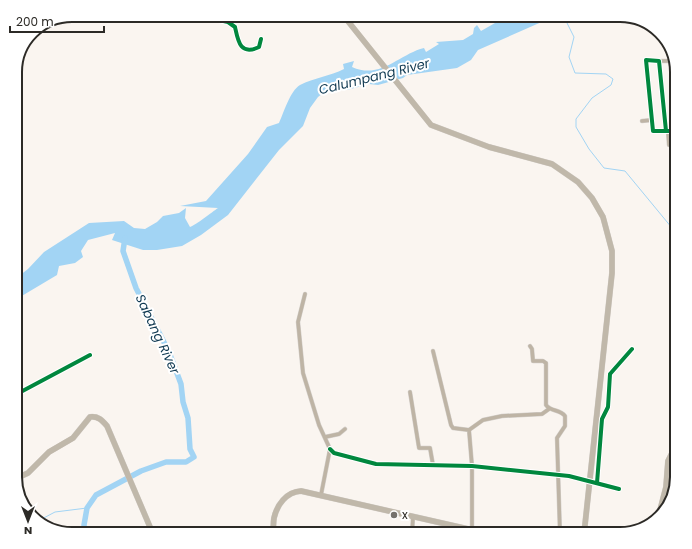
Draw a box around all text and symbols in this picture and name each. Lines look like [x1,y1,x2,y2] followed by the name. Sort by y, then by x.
[10,8,104,34] scale bar
[16,13,54,30] text: 200 m
[317,53,433,99] water label: Calumpang River
[131,291,185,378] water label: Sabang River
[8,501,48,541] north arrow
[402,506,408,523] place label: x
[389,510,399,520] marker: x
[24,523,32,539] text: N

